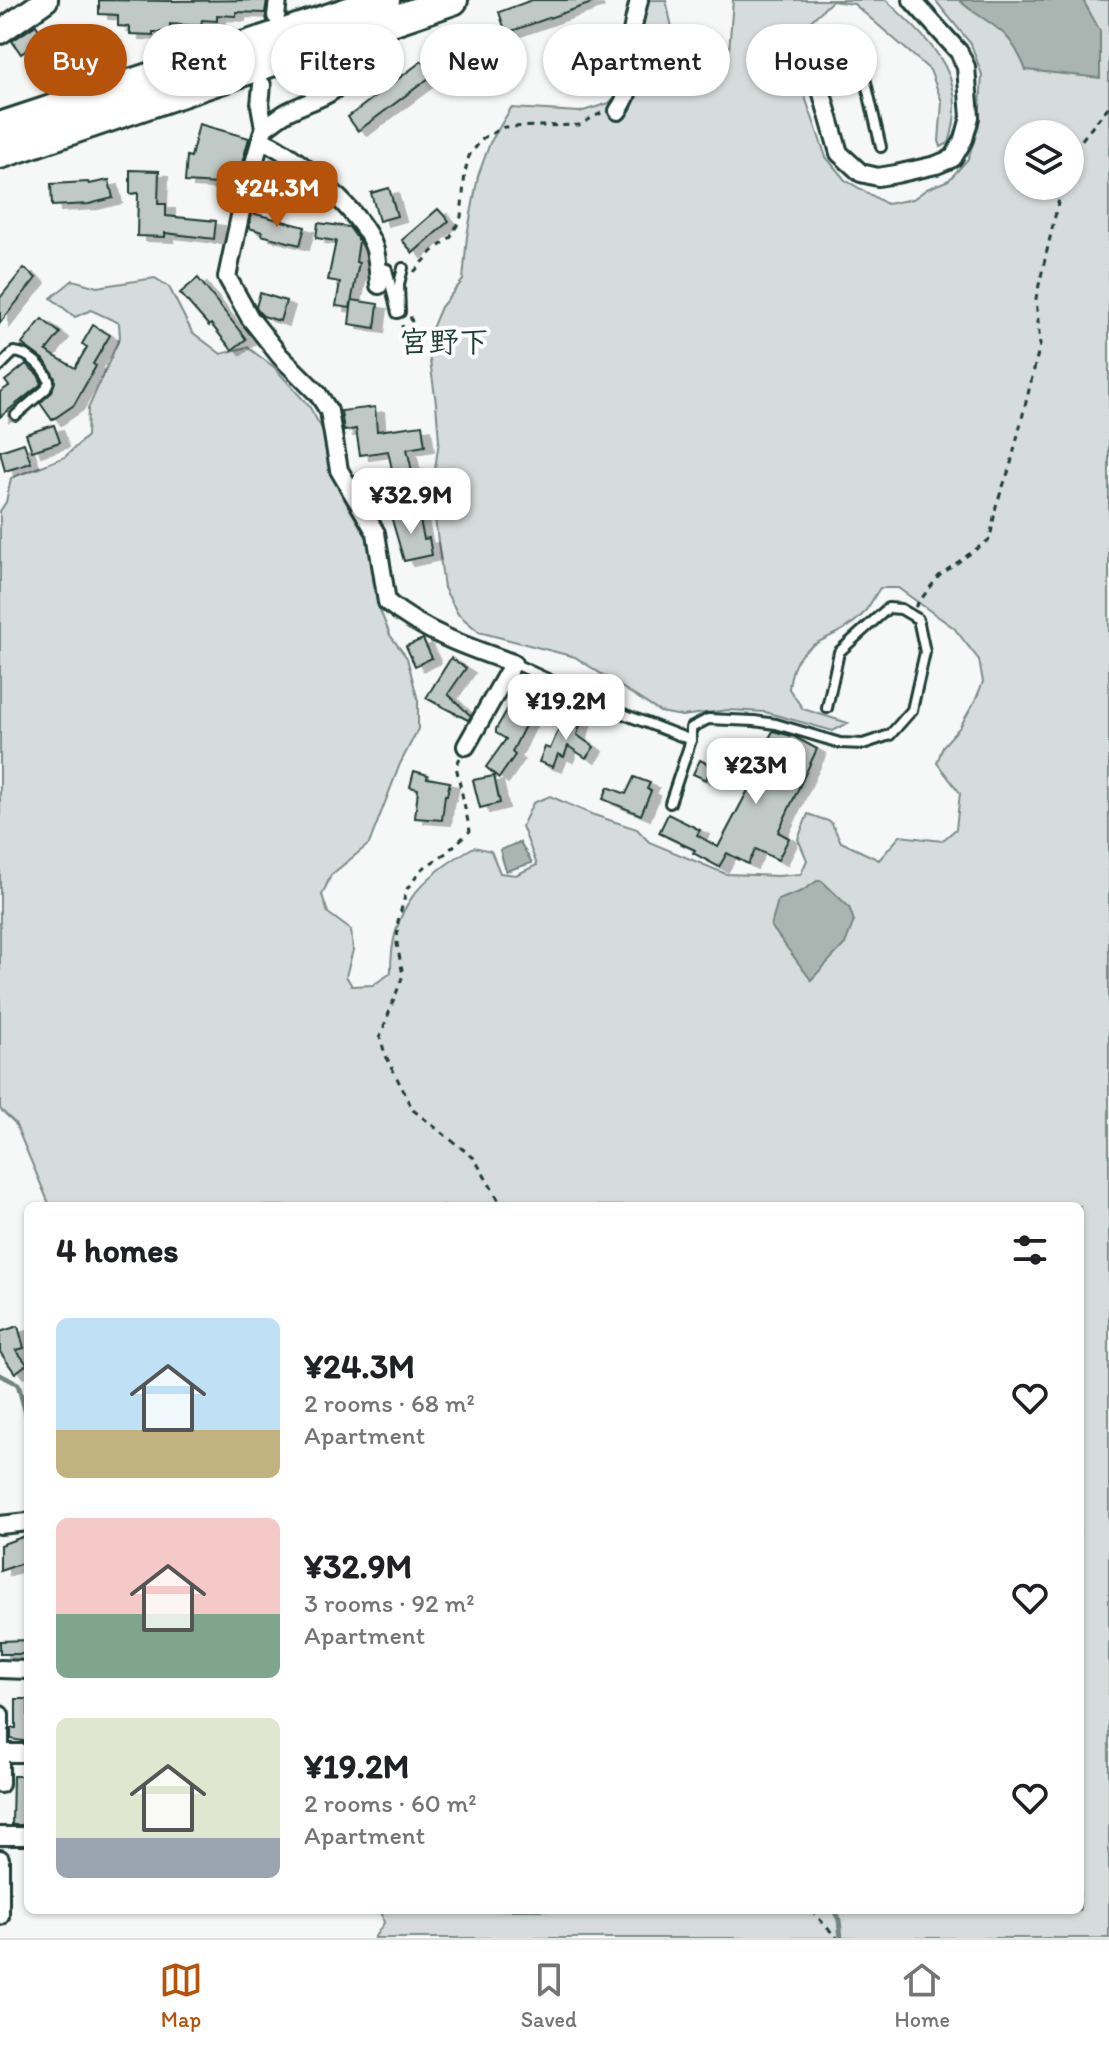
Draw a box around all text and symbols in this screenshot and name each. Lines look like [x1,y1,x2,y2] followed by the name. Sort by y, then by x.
[24,24,127,96] chip: Buy
[143,24,255,96] chip: Rent
[271,24,404,96] chip: Filters
[420,24,527,96] chip: New
[543,24,730,96] chip: Apartment
[746,24,877,96] chip: House
[1004,120,1084,200] map controls
[1004,120,1084,200] button: layers
[212,161,342,229] pin: ¥24.3M
[235,171,319,203] text: ¥24.3M
[399,323,489,360] district label: 宮野下
[346,468,476,536] pin: ¥32.9M
[370,478,452,510] text: ¥32.9M
[501,674,631,742] pin: ¥19.2M
[526,684,606,716] text: ¥19.2M
[709,738,803,806] pin: ¥23M
[725,748,787,780] text: ¥23M
[1008,1228,1052,1272] icon: filters
[56,1230,179,1271] text: 4 homes
[304,1346,415,1387] text: ¥24.3M
[120,1350,216,1446] icon: home
[1008,1376,1052,1420] icon: heart
[304,1387,475,1419] text: 2 rooms · 68 m²
[304,1419,425,1451] text: Apartment
[304,1546,412,1587] text: ¥32.9M
[120,1550,216,1646] icon: home
[1008,1576,1052,1620] icon: heart
[304,1587,475,1619] text: 3 rooms · 92 m²
[304,1619,425,1651] text: Apartment
[304,1746,410,1787] text: ¥19.2M
[120,1750,216,1846] icon: home
[1008,1776,1052,1820] icon: heart
[304,1787,477,1819] text: 2 rooms · 60 m²
[304,1819,425,1851] text: Apartment
[159,1958,203,2033] tab: Map
[521,1958,577,2033] tab: Saved
[895,1958,950,2033] tab: Home

